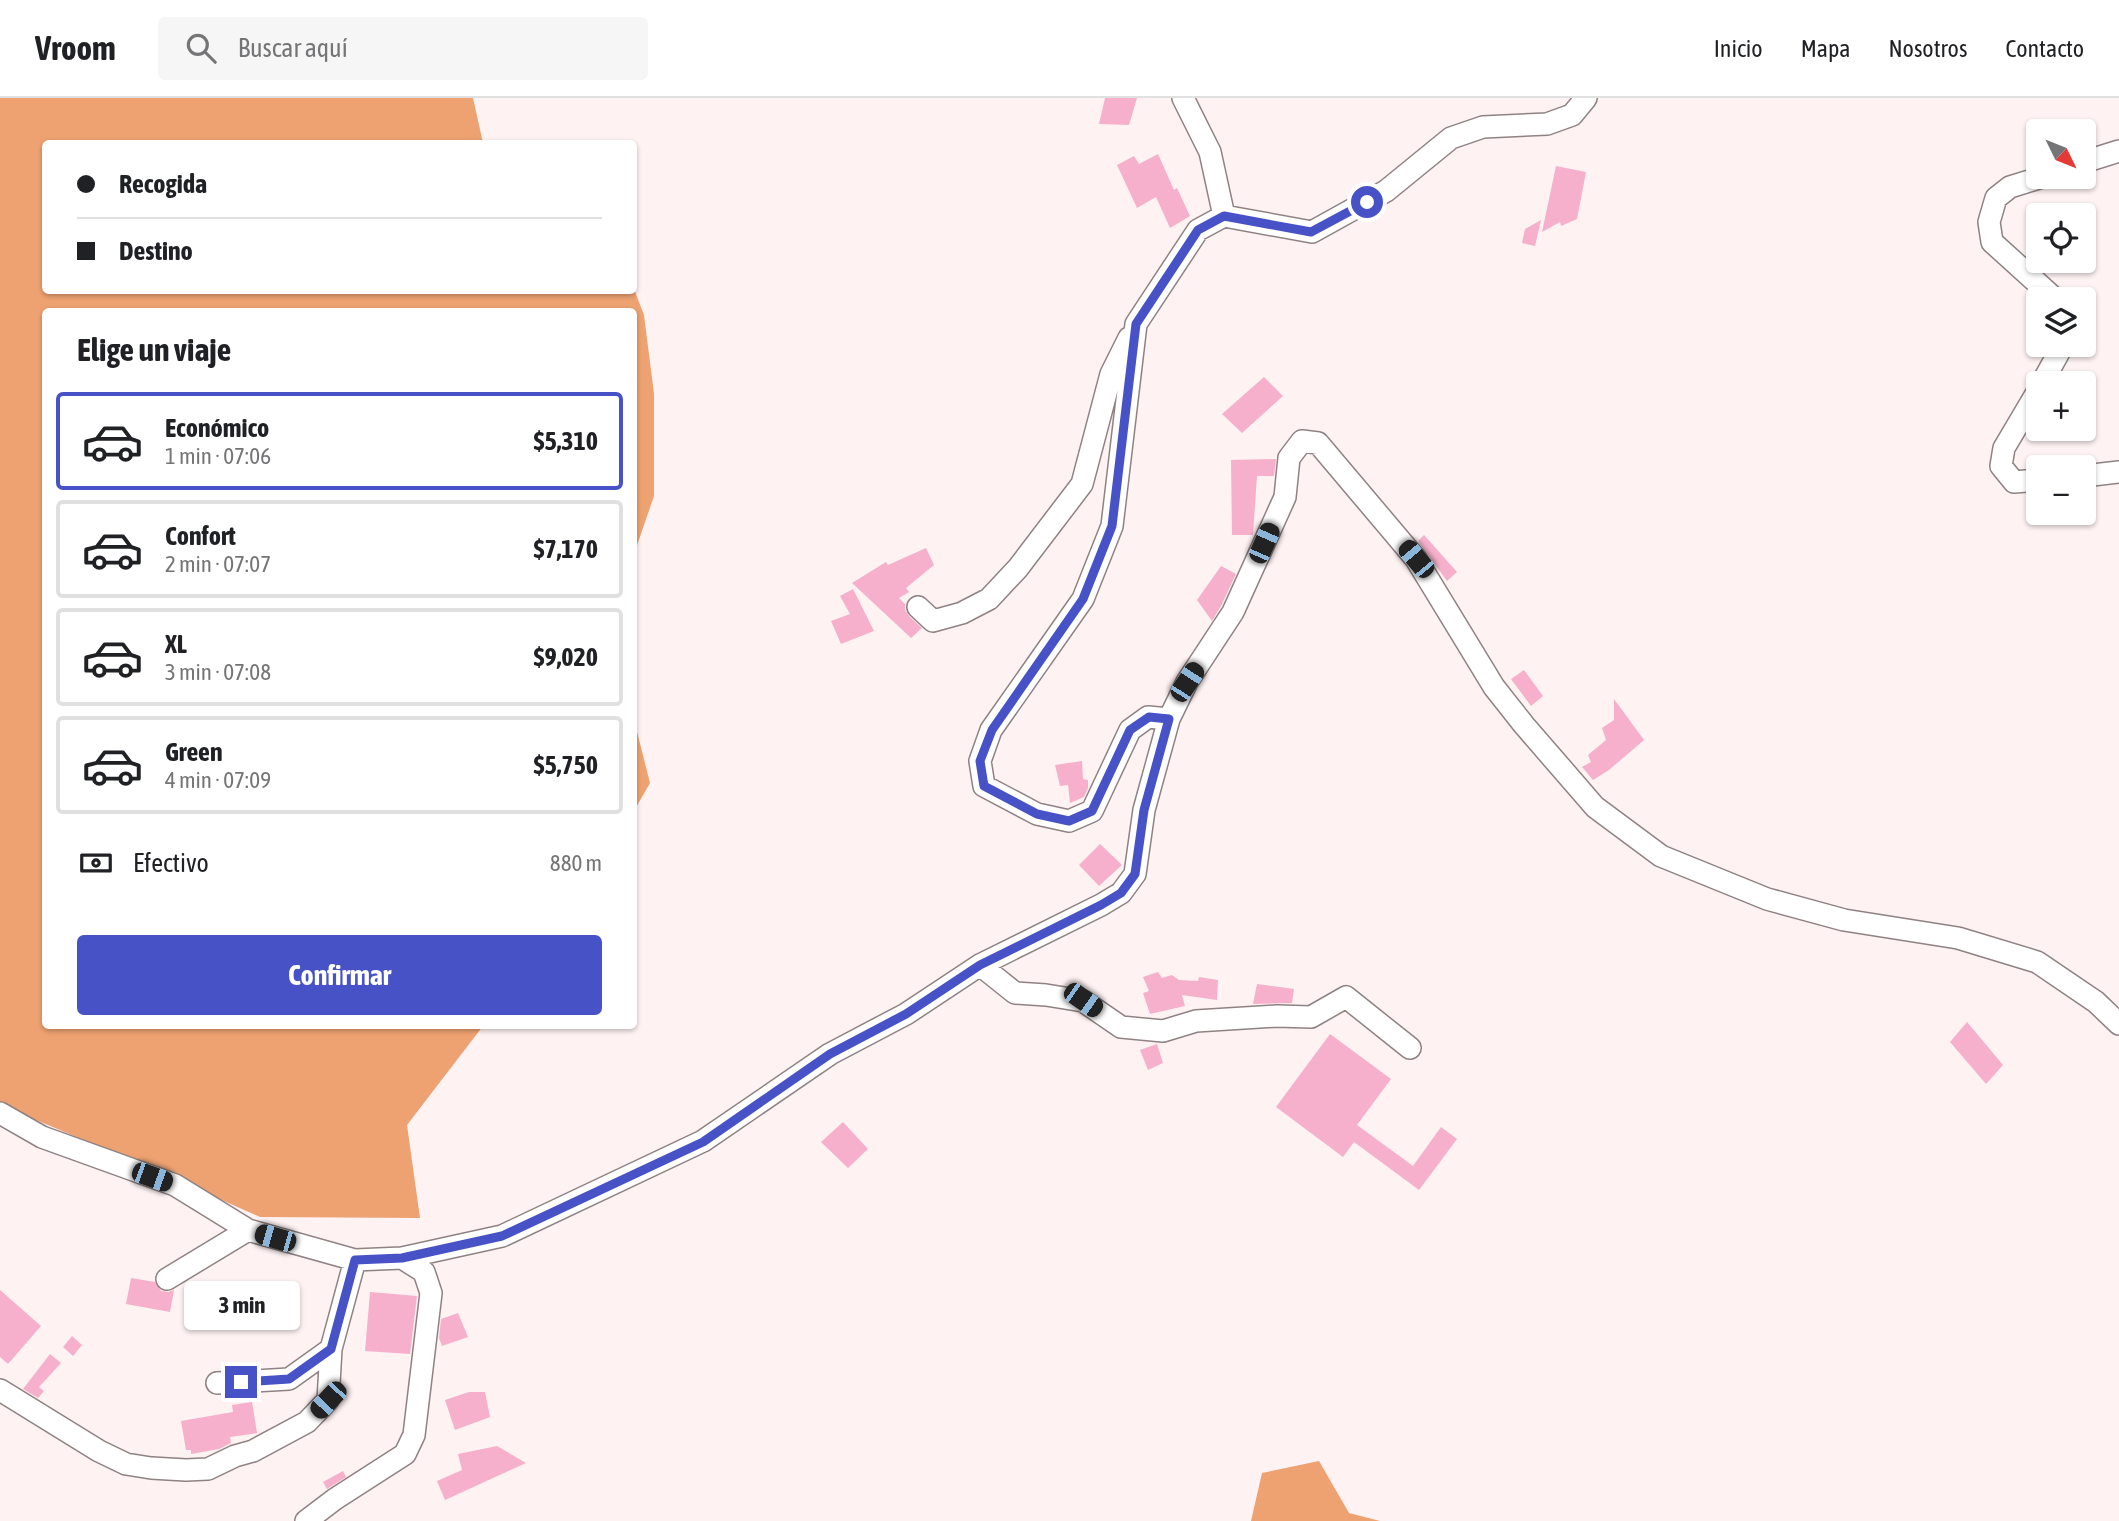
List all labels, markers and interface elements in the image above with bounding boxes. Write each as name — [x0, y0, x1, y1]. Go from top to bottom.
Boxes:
search box — [158, 17, 648, 80]
text: Vroom — [35, 29, 116, 67]
icon: search — [182, 29, 220, 67]
text: Buscar aquí — [238, 33, 348, 63]
text: Inicio — [1714, 35, 1763, 62]
text: Mapa — [1801, 35, 1850, 62]
text: Nosotros — [1888, 35, 1967, 62]
text: Contacto — [2005, 35, 2084, 62]
north arrow — [2026, 119, 2096, 189]
map controls — [2026, 119, 2096, 525]
text: Recogida — [119, 169, 207, 199]
route start — [1351, 186, 1383, 218]
button: locate — [2026, 203, 2096, 273]
text: Destino — [119, 236, 193, 266]
button: layers — [2026, 287, 2096, 357]
text: Elige un viaje — [77, 331, 231, 368]
button: + — [2026, 371, 2096, 441]
icon: car — [81, 410, 144, 473]
text: Económico — [165, 413, 269, 443]
text: $5,310 — [534, 426, 598, 456]
text: 1 min · 07:06 — [165, 443, 271, 469]
button: − — [2026, 455, 2096, 525]
icon: car — [81, 518, 144, 581]
car — [1246, 520, 1283, 566]
text: Confort — [165, 521, 236, 551]
text: $7,170 — [534, 534, 598, 564]
car — [1395, 536, 1438, 582]
text: 2 min · 07:07 — [165, 551, 271, 577]
icon: car — [81, 626, 144, 689]
text: XL — [165, 629, 187, 659]
text: $9,020 — [534, 642, 598, 672]
text: 3 min · 07:08 — [165, 659, 271, 685]
car — [1167, 659, 1208, 705]
icon: car — [81, 734, 144, 797]
text: Green — [165, 737, 223, 767]
text: $5,750 — [534, 750, 598, 780]
text: 4 min · 07:09 — [165, 767, 271, 793]
icon: cash — [77, 844, 115, 882]
text: Efectivo — [133, 848, 209, 878]
text: 880 m — [550, 850, 602, 876]
button: Confirmar — [77, 935, 602, 1015]
car — [1060, 979, 1107, 1021]
car — [129, 1160, 176, 1194]
car — [252, 1222, 299, 1254]
callout: 3 min — [183, 1280, 299, 1330]
text: 3 min — [219, 1292, 265, 1318]
route end — [225, 1366, 257, 1398]
car — [306, 1377, 351, 1423]

